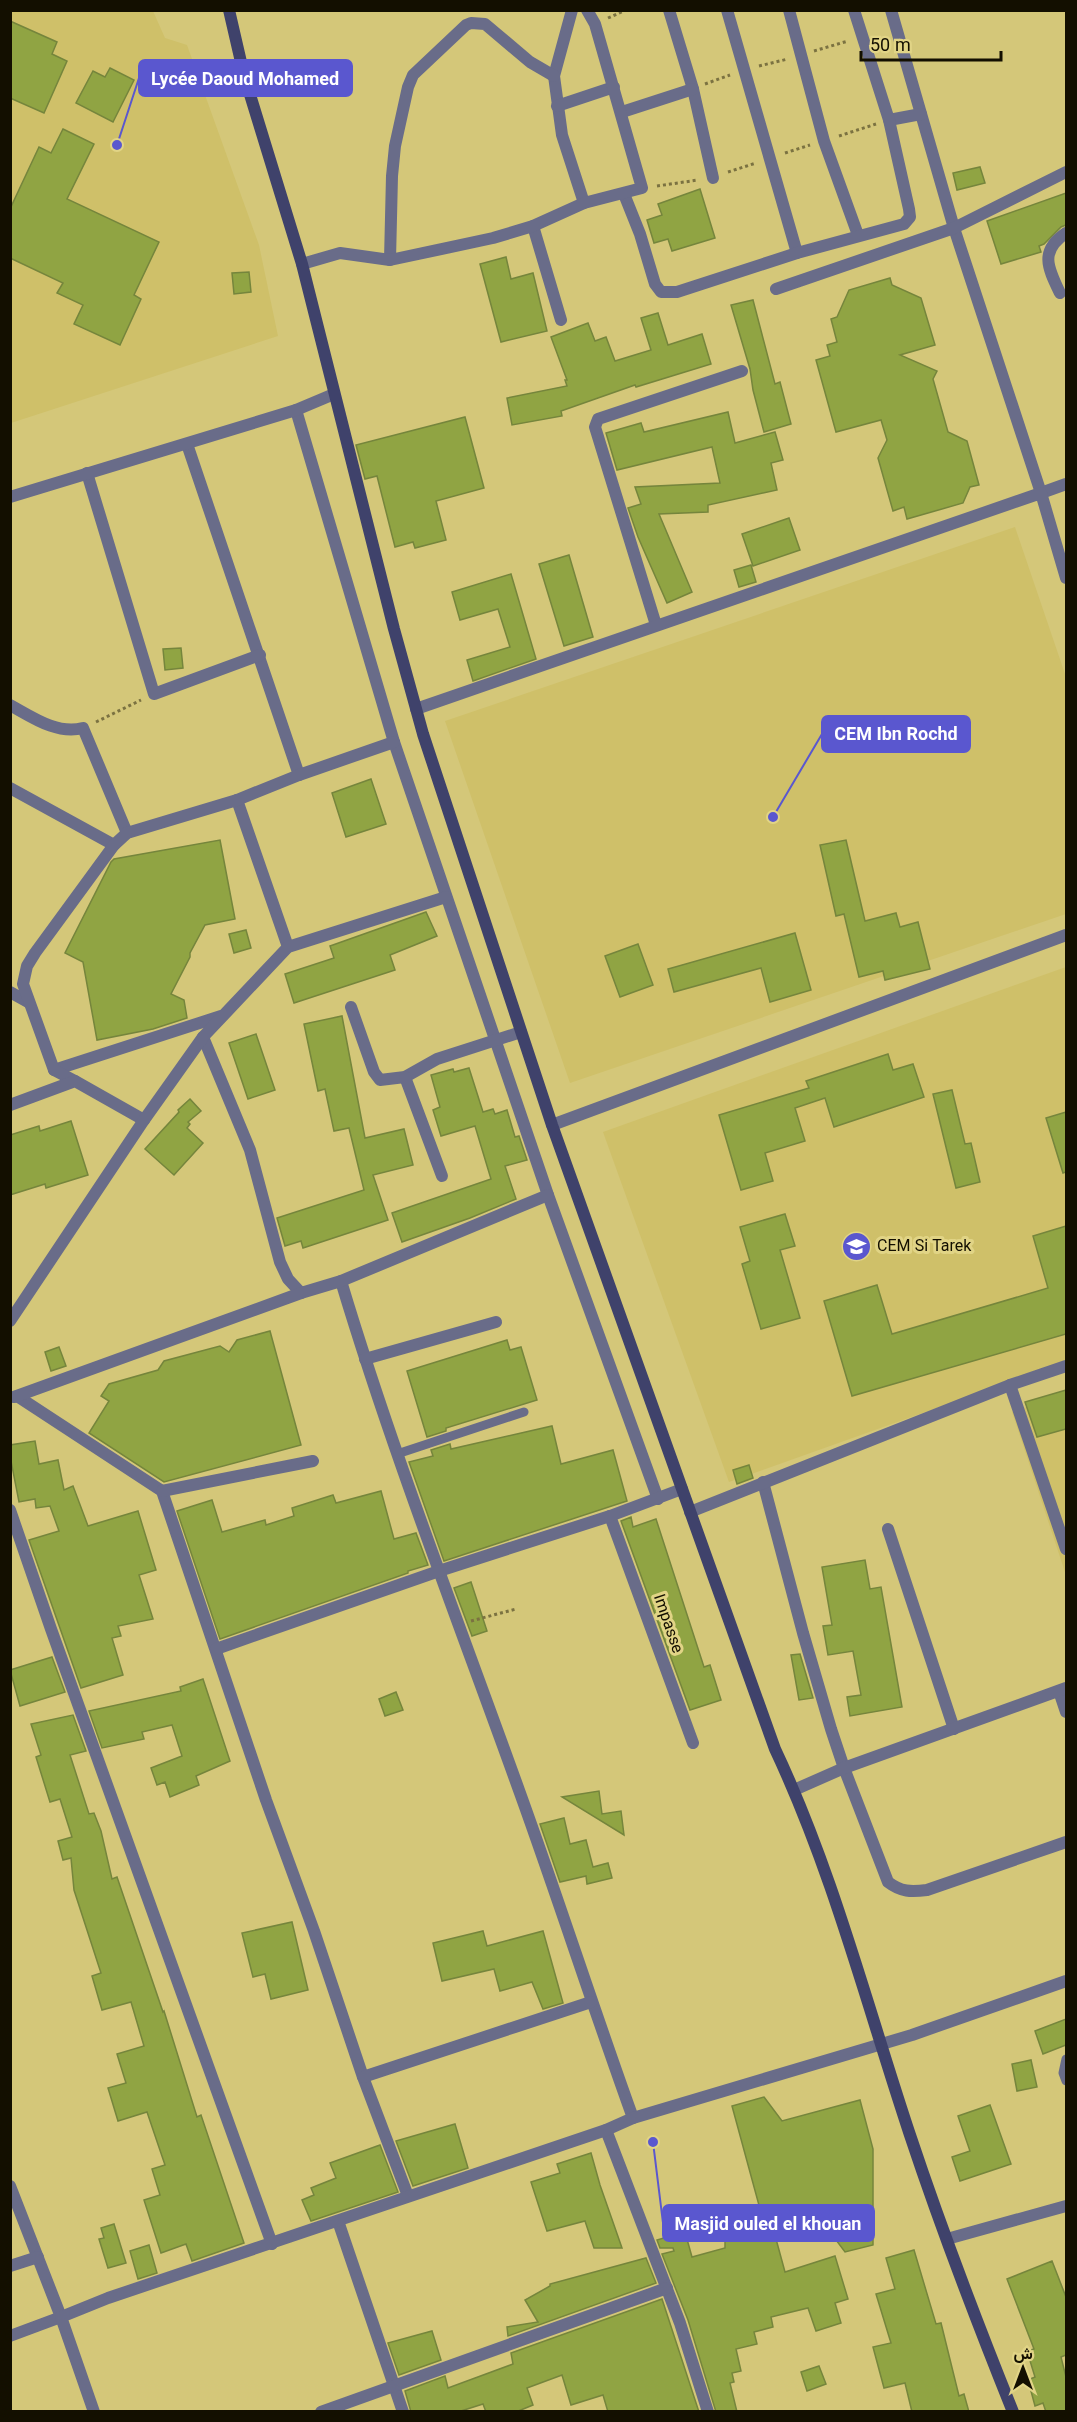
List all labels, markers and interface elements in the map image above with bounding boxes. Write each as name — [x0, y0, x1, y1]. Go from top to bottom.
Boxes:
scale bar — [861, 24, 1000, 62]
text: 50 m — [870, 33, 911, 61]
callout: Lycée Daoud Mohamed — [139, 60, 352, 96]
text: Lycée Daoud Mohamed — [151, 67, 339, 95]
callout: CEM Ibn Rochd — [822, 716, 970, 752]
text: CEM Ibn Rochd — [834, 722, 958, 750]
school or university icon: CEM Si Tarek — [840, 1231, 872, 1263]
place label: CEM Si Tarek — [877, 1235, 972, 1260]
street label: Impasse — [645, 1591, 689, 1657]
callout: Masjid ouled el khouan — [663, 2205, 874, 2241]
text: Masjid ouled el khouan — [675, 2212, 861, 2240]
north arrow — [993, 2338, 1053, 2398]
text: ش — [1013, 2343, 1033, 2368]

